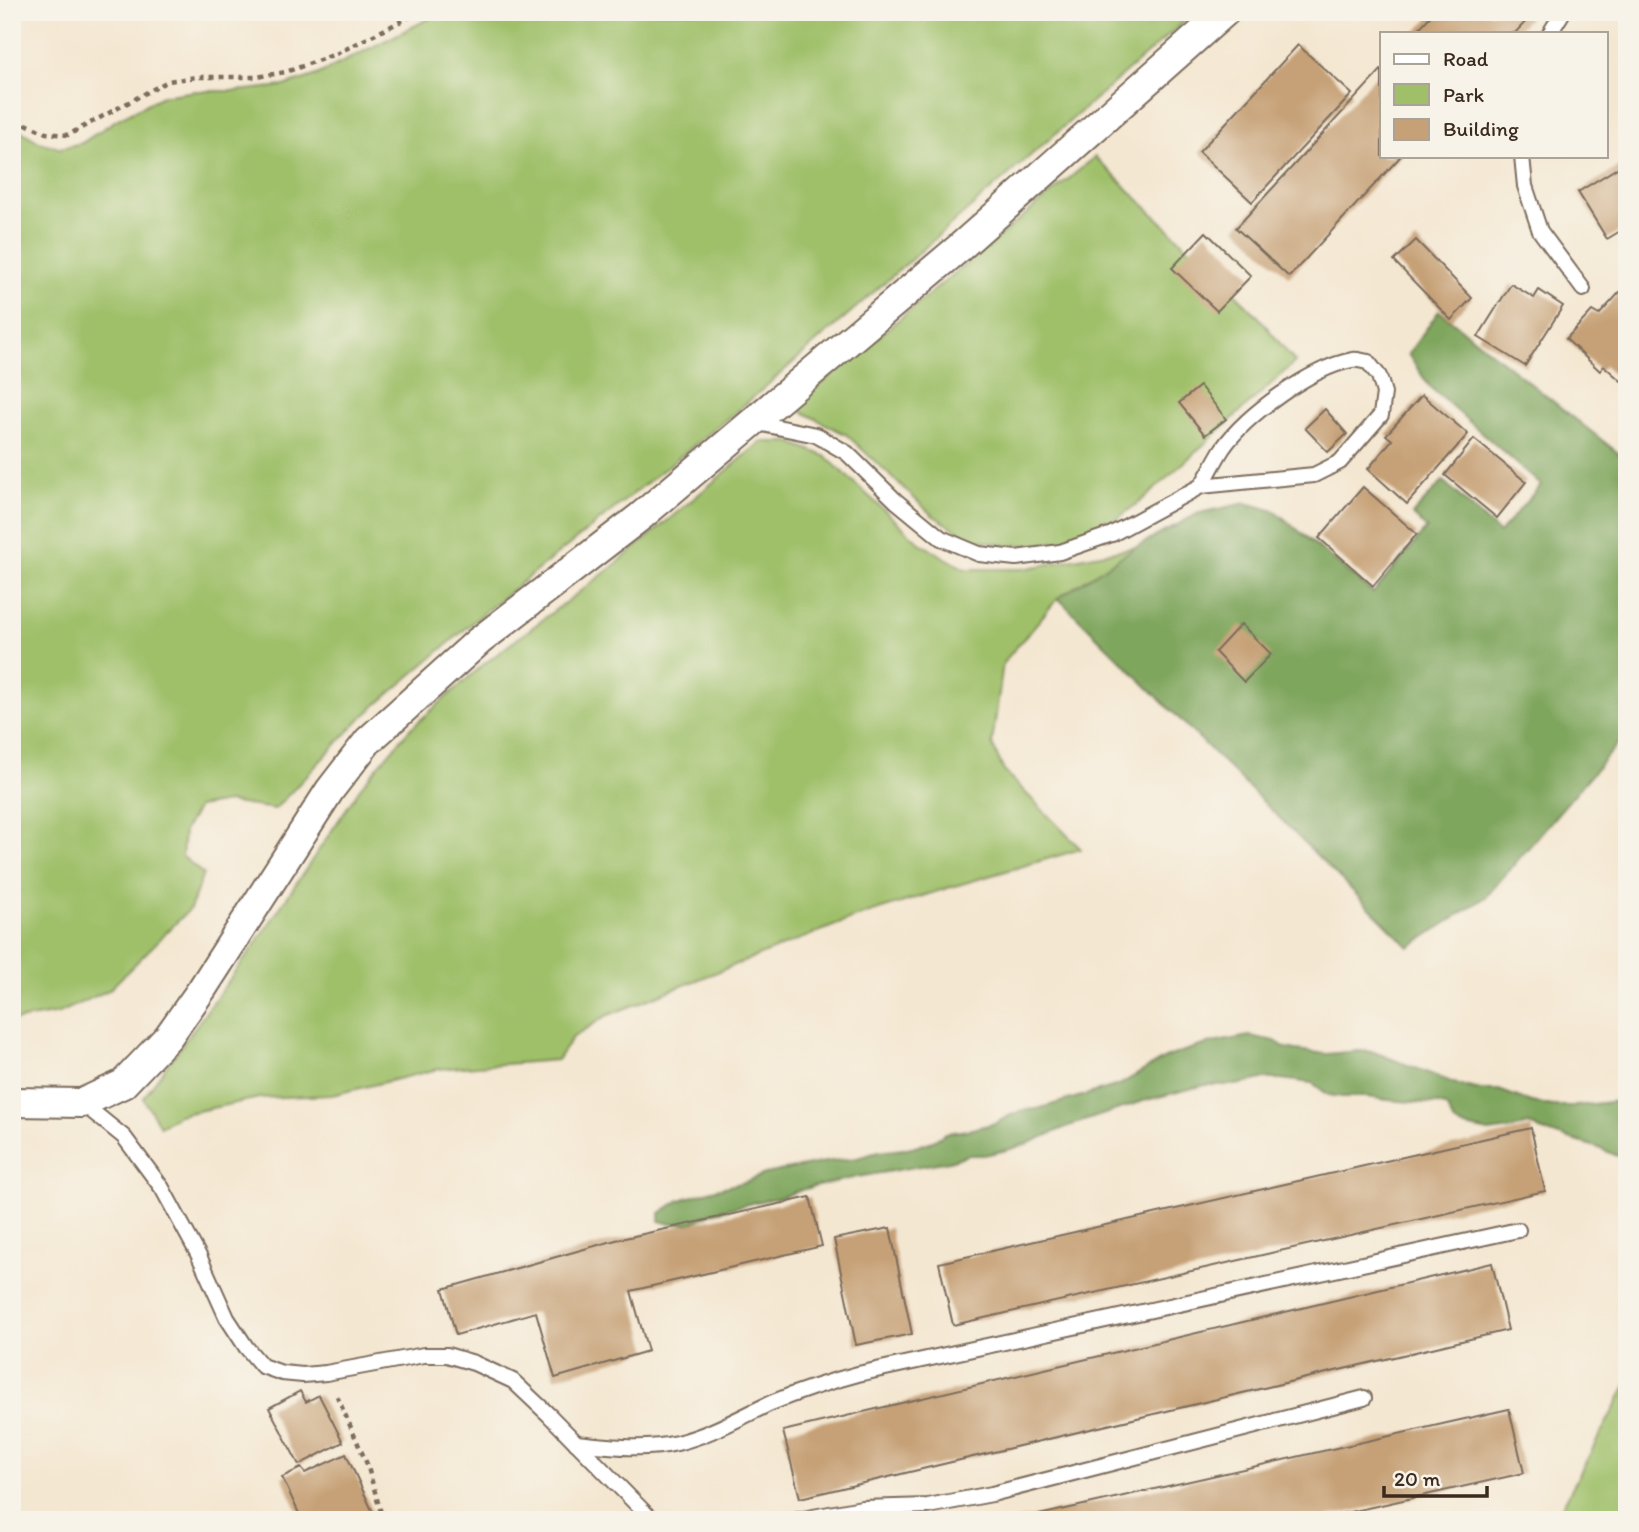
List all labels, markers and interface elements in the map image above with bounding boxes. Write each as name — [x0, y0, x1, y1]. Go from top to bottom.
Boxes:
legend — [1380, 32, 1608, 158]
text: Road — [1443, 46, 1489, 71]
text: Park — [1443, 82, 1485, 107]
text: Building — [1443, 116, 1519, 141]
scale bar — [1384, 1455, 1487, 1499]
text: 20 m — [1394, 1466, 1441, 1491]

